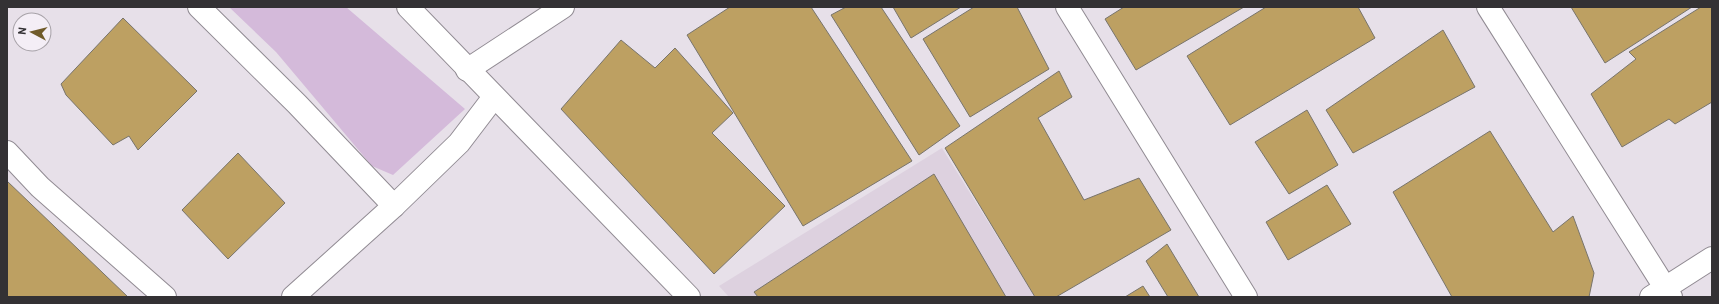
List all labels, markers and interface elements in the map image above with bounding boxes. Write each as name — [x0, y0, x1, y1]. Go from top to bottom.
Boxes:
north arrow — [12, 12, 52, 52]
text: N — [15, 26, 28, 35]

